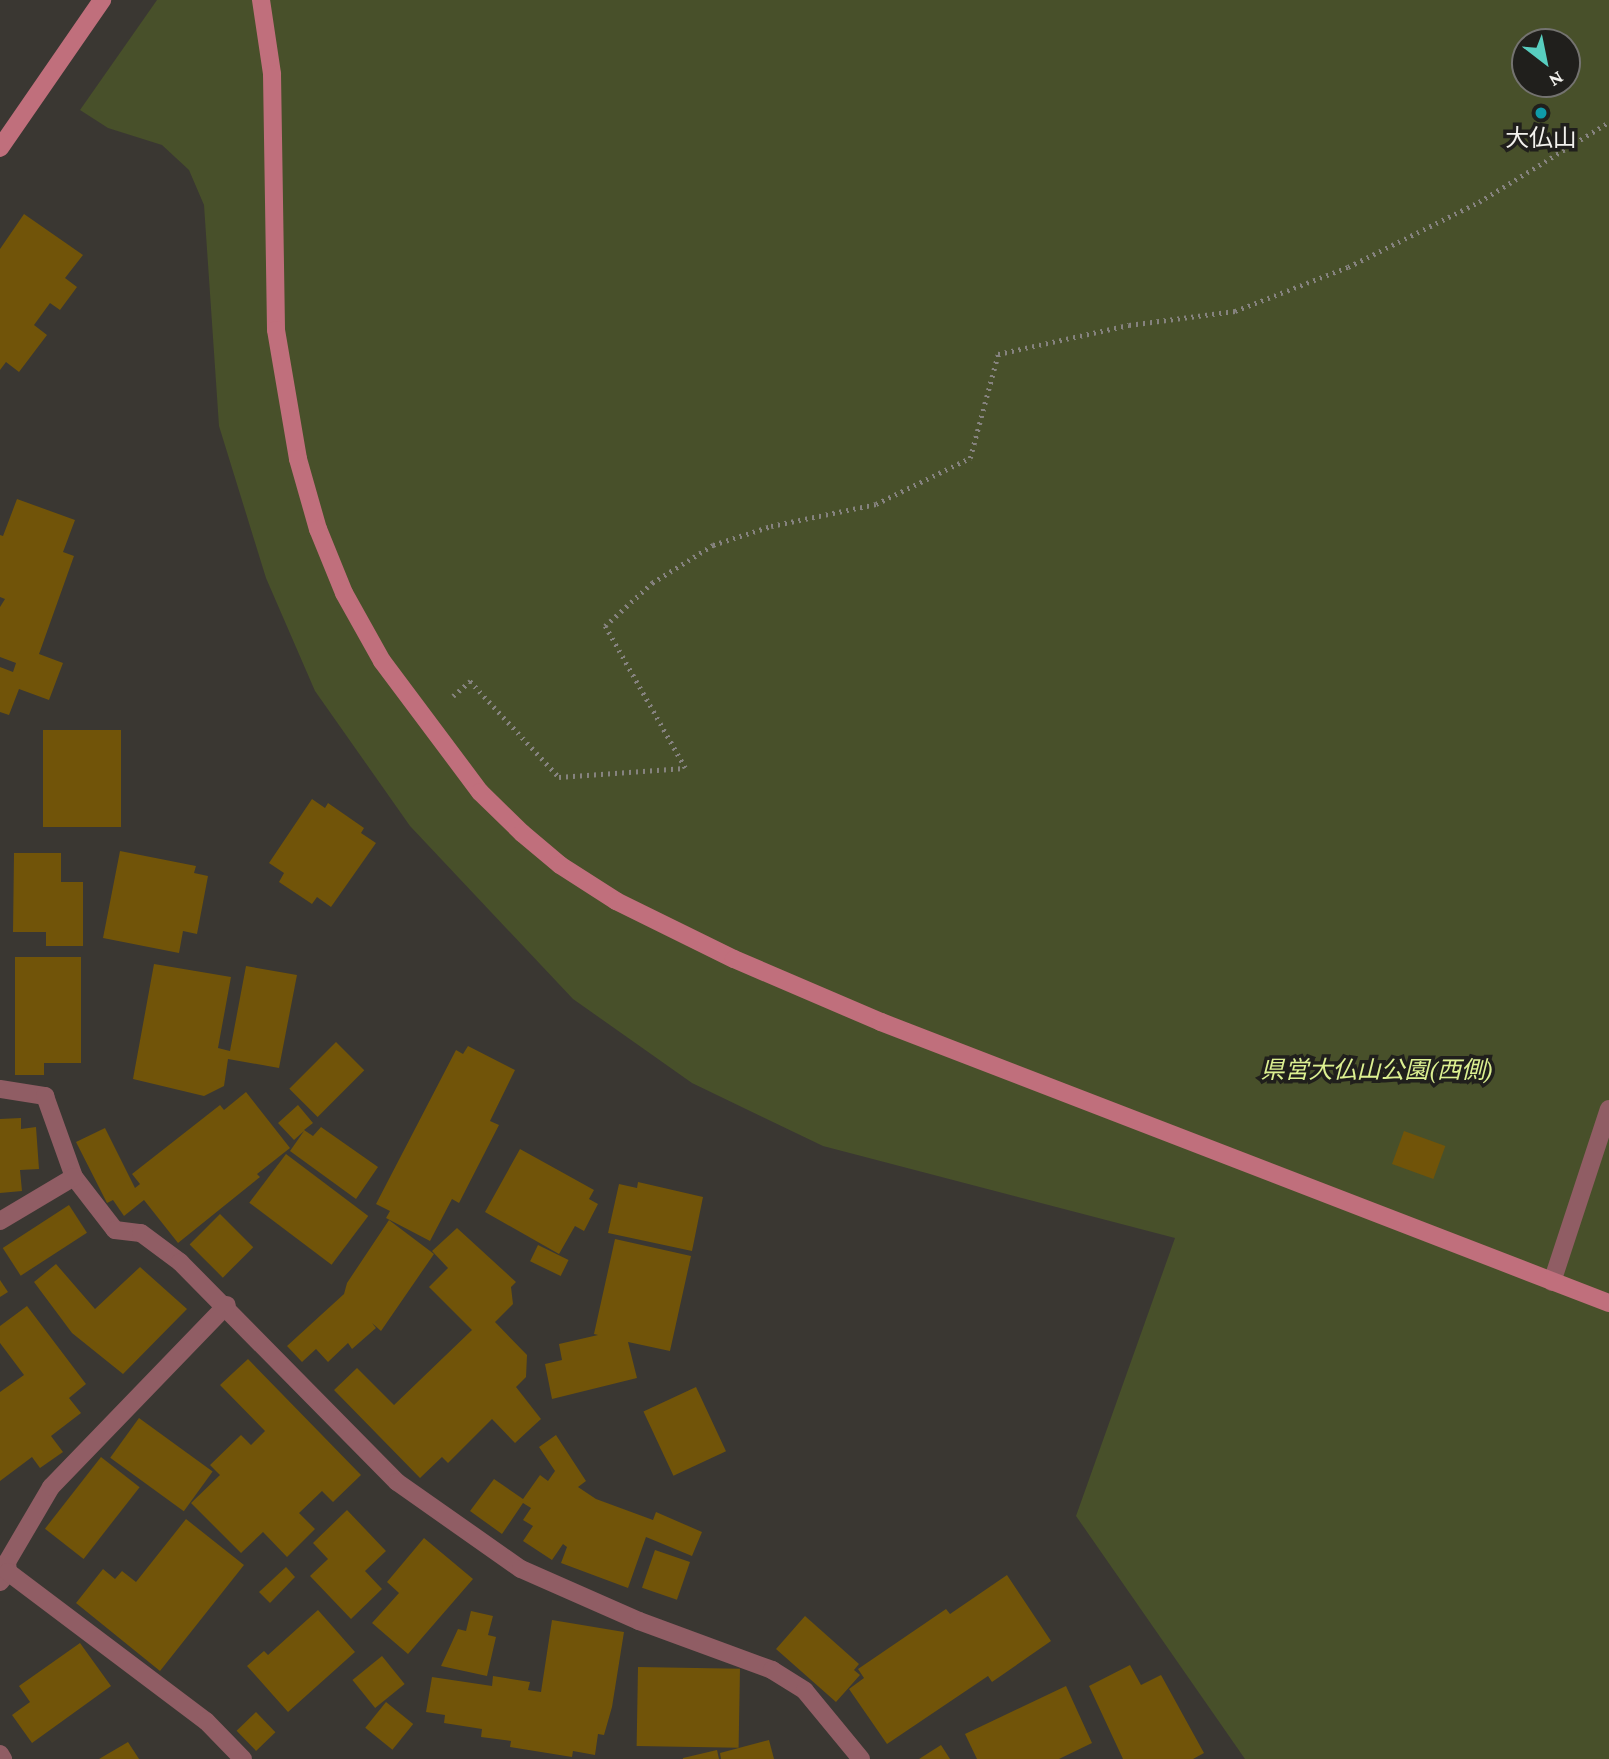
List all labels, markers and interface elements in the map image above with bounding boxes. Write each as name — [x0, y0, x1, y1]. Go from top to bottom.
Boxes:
north arrow — [1511, 28, 1581, 98]
text: N — [1545, 67, 1567, 92]
marker: 大仏山 — [1533, 105, 1549, 121]
place label: 大仏山 — [1505, 124, 1577, 152]
park label: 県営大仏山公園(西側) — [1261, 1056, 1493, 1084]

